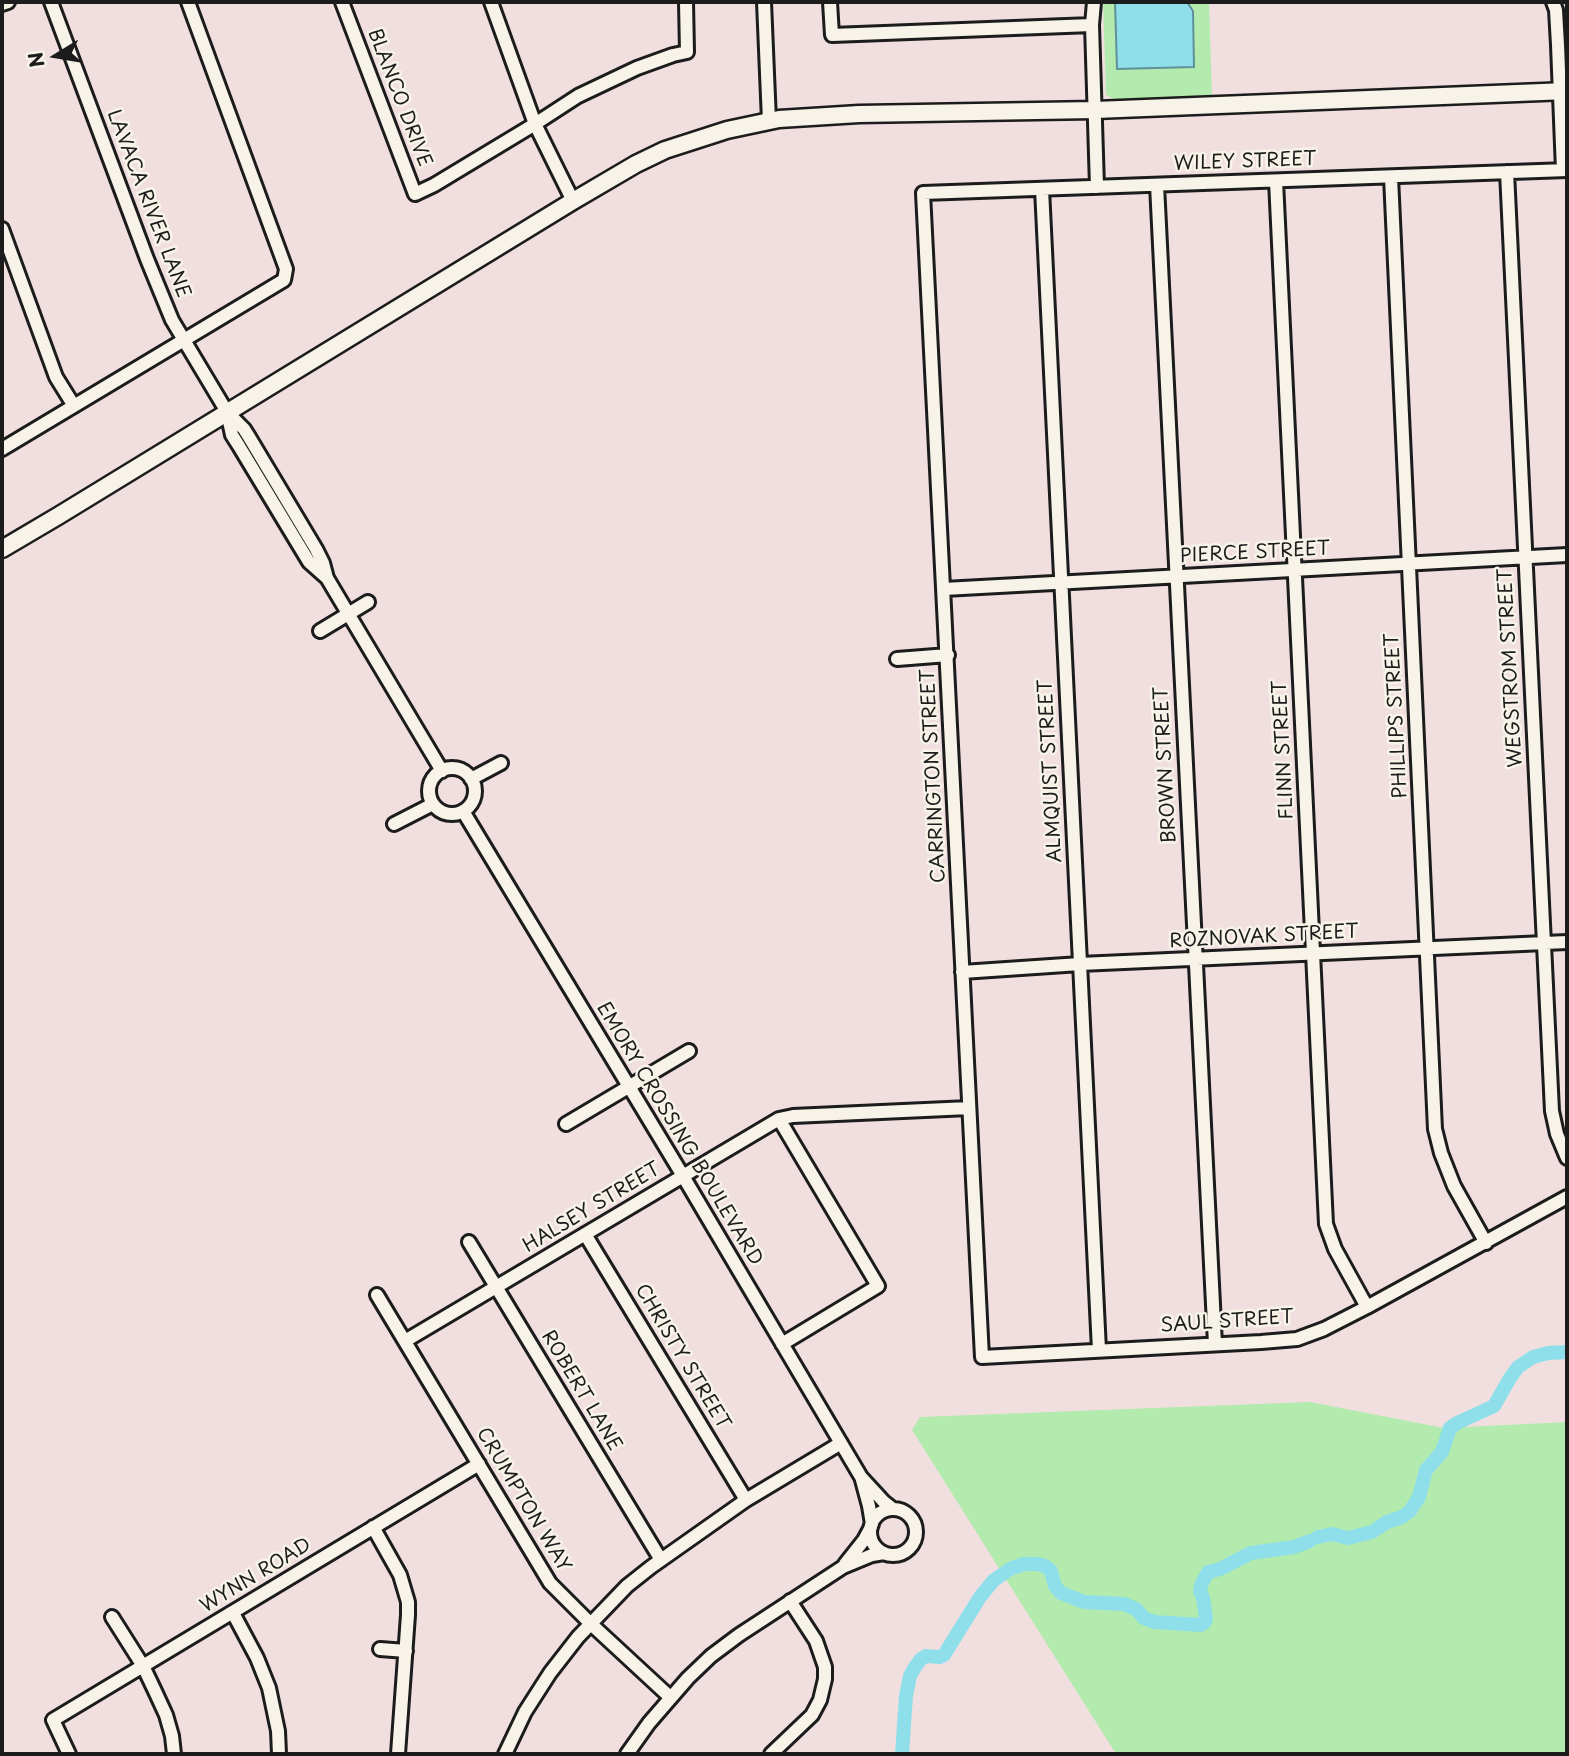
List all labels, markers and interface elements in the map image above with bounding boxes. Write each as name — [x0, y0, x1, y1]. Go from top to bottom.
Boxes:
north arrow — [21, 21, 91, 91]
street label: BLANCO DRIVE — [362, 26, 436, 170]
text: N — [20, 50, 51, 70]
street label: LAVACA RIVER LANE — [102, 107, 194, 301]
street label: WILEY STREET — [1173, 148, 1317, 176]
street label: PIERCE STREET — [1179, 538, 1331, 568]
street label: WEGSTROM STREET — [1494, 568, 1528, 768]
street label: PHILLIPS STREET — [1381, 633, 1413, 799]
street label: CARRINGTON STREET — [917, 668, 951, 884]
street label: ALMQUIST STREET — [1035, 679, 1067, 863]
street label: FLINN STREET — [1269, 680, 1299, 820]
street label: BROWN STREET — [1151, 686, 1181, 844]
street label: ROZNOVAK STREET — [1169, 921, 1359, 953]
street label: EMORY CROSSING BOULEVARD — [591, 998, 767, 1270]
street label: HALSEY STREET — [519, 1158, 665, 1258]
street label: CHRISTY STREET — [630, 1280, 734, 1434]
street label: SAUL STREET — [1160, 1306, 1294, 1338]
street label: ROBERT LANE — [536, 1327, 626, 1455]
street label: CRUMPTON WAY — [471, 1424, 575, 1576]
street label: WYNN ROAD — [196, 1534, 316, 1618]

